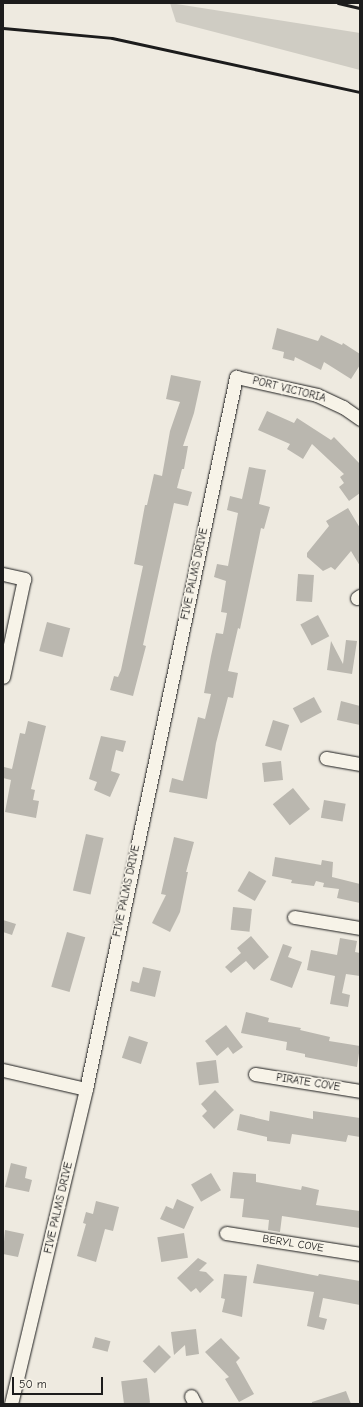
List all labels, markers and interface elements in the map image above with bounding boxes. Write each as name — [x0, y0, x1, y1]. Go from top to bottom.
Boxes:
street label: PORT VICTORIA — [251, 374, 327, 406]
street label: FIVE PALMS DRIVE — [179, 527, 211, 621]
street label: FIVE PALMS DRIVE — [111, 844, 143, 938]
street label: PIRATE COVE — [275, 1071, 341, 1095]
street label: FIVE PALMS DRIVE — [42, 1161, 76, 1255]
street label: BERYL COVE — [261, 1233, 325, 1255]
scale bar — [14, 1369, 105, 1395]
text: 50 m — [19, 1377, 47, 1391]

